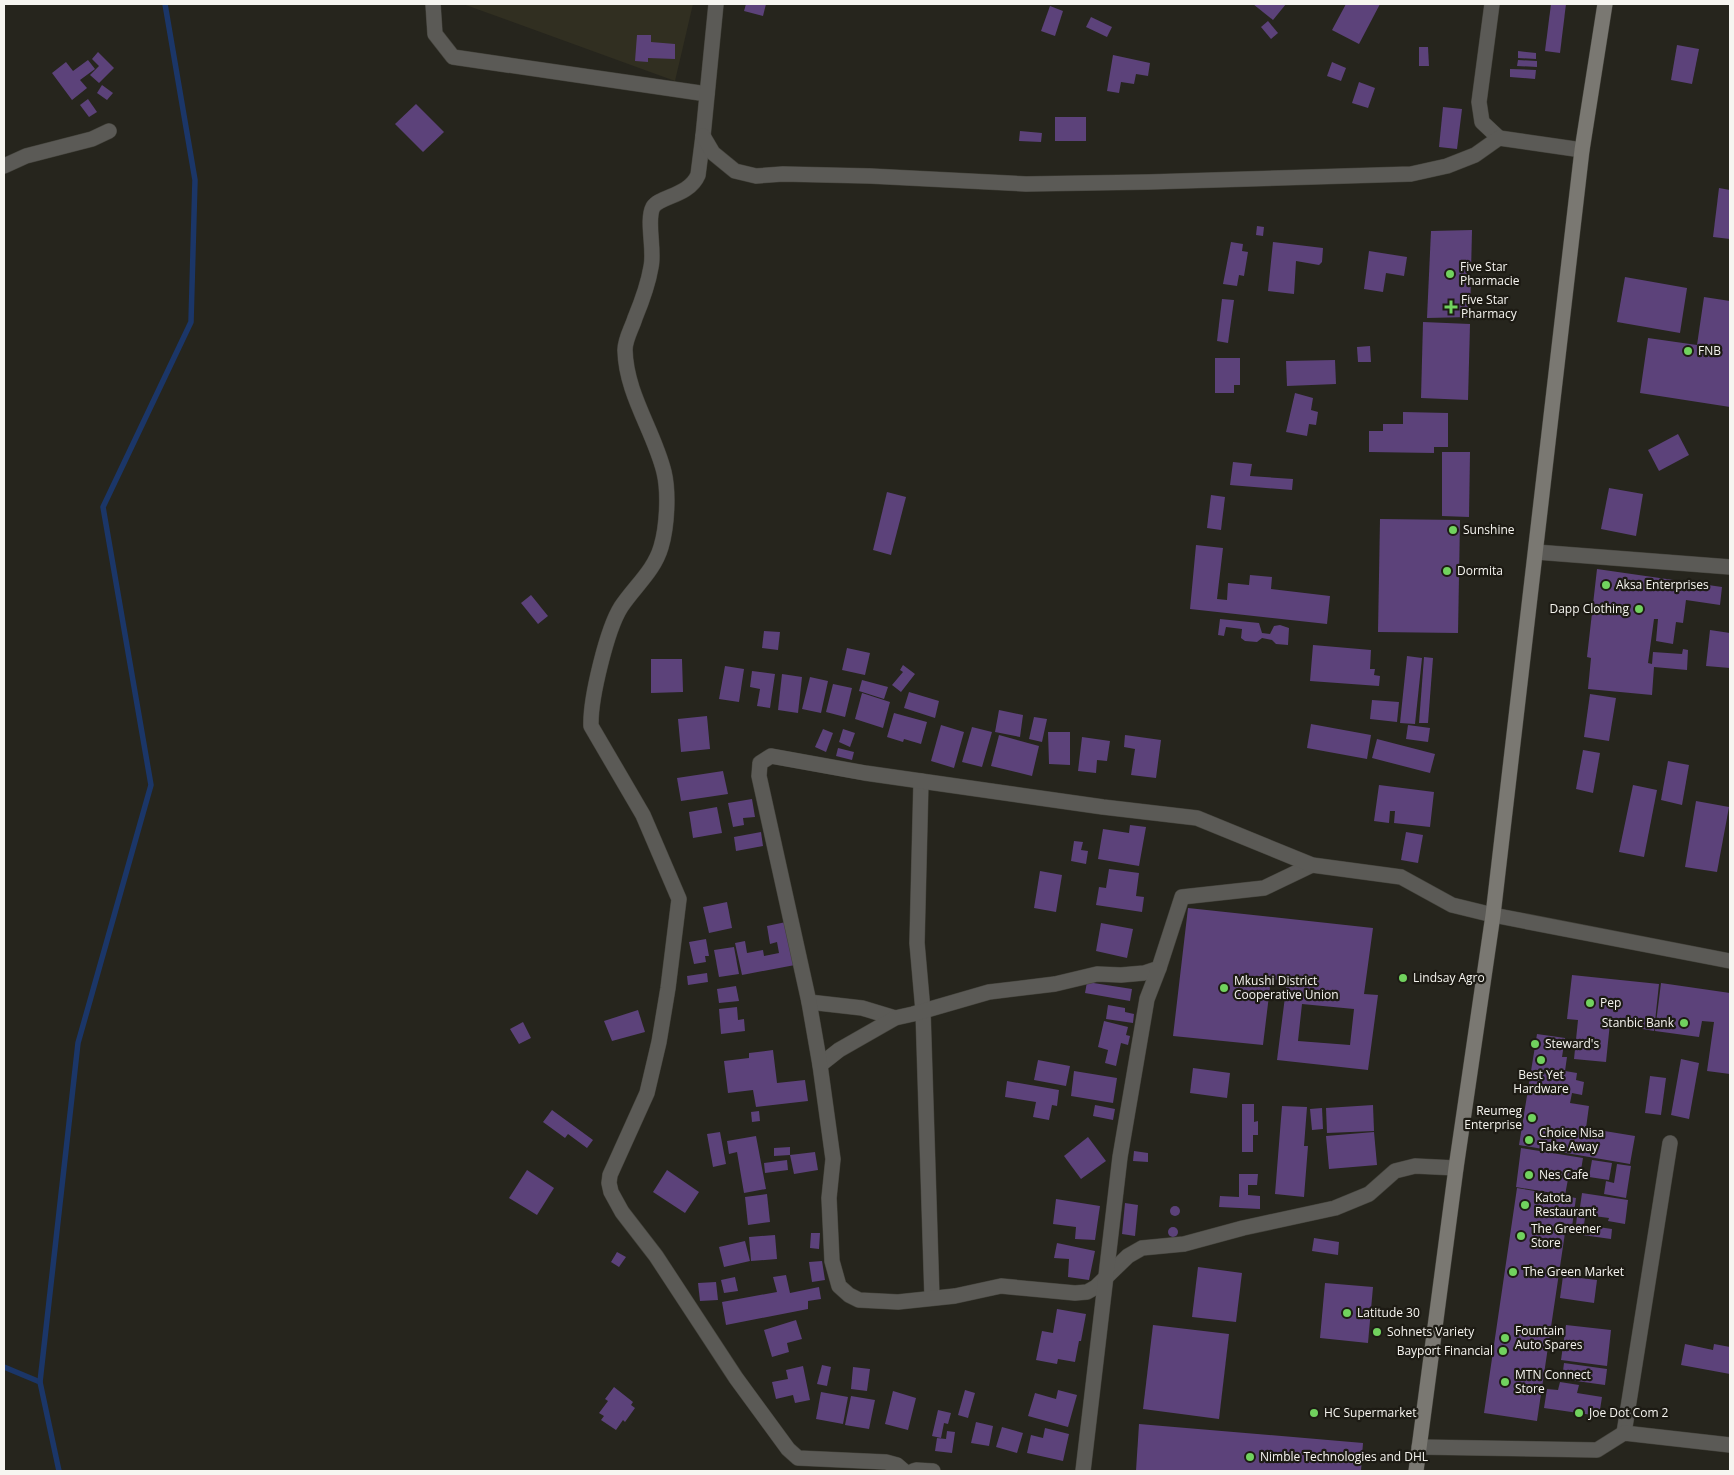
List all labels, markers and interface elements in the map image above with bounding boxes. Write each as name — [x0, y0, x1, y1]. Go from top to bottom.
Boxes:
place label: Five Star Pharmacie — [1460, 258, 1520, 289]
marker: Five Star Pharmacie — [1444, 268, 1456, 280]
place label: Five Star Pharmacy — [1461, 291, 1518, 322]
marker: Five Star Pharmacy — [1445, 301, 1457, 313]
place label: FNB — [1698, 342, 1721, 359]
marker: FNB — [1682, 345, 1694, 357]
place label: Sunshine — [1463, 521, 1515, 538]
marker: Sunshine — [1447, 524, 1459, 536]
place label: Dormita — [1457, 562, 1503, 579]
marker: Dormita — [1441, 565, 1453, 577]
place label: Aksa Enterprises — [1616, 576, 1709, 593]
marker: Aksa Enterprises — [1600, 579, 1612, 591]
place label: Dapp Clothing — [1549, 600, 1629, 617]
marker: Dapp Clothing — [1633, 603, 1645, 615]
place label: Lindsay Agro — [1413, 969, 1485, 986]
place label: Mkushi District Cooperative Union — [1234, 972, 1339, 1003]
marker: Lindsay Agro — [1397, 972, 1409, 984]
marker: Mkushi District Cooperative Union — [1218, 982, 1230, 994]
place label: Pep — [1600, 994, 1621, 1011]
marker: Pep — [1584, 997, 1596, 1009]
place label: Stanbic Bank — [1602, 1014, 1675, 1031]
marker: Stanbic Bank — [1678, 1017, 1690, 1029]
place label: Steward's — [1545, 1035, 1599, 1052]
marker: Steward's — [1529, 1038, 1541, 1050]
marker: Best Yet Hardware — [1535, 1054, 1547, 1066]
place label: Best Yet Hardware — [1513, 1066, 1569, 1097]
place label: Reumeg Enterprise — [1464, 1102, 1522, 1133]
marker: Reumeg Enterprise — [1526, 1112, 1538, 1124]
place label: Choice Nisa Take Away — [1539, 1124, 1604, 1155]
marker: Choice Nisa Take Away — [1523, 1134, 1535, 1146]
place label: Nes Cafe — [1539, 1166, 1589, 1183]
marker: Nes Cafe — [1523, 1169, 1535, 1181]
place label: Katota Restaurant — [1535, 1189, 1596, 1220]
marker: Katota Restaurant — [1519, 1199, 1531, 1211]
place label: The Greener Store — [1531, 1220, 1601, 1251]
marker: The Greener Store — [1515, 1230, 1527, 1242]
place label: The Green Market — [1523, 1263, 1624, 1280]
marker: The Green Market — [1507, 1266, 1519, 1278]
place label: Latitude 30 — [1357, 1304, 1420, 1321]
marker: Latitude 30 — [1341, 1307, 1353, 1319]
place label: Fountain Auto Spares — [1515, 1322, 1583, 1353]
place label: Sohnets Variety — [1387, 1323, 1475, 1340]
marker: Sohnets Variety — [1371, 1326, 1383, 1338]
marker: Fountain Auto Spares — [1499, 1332, 1511, 1344]
place label: Bayport Financial — [1397, 1342, 1493, 1359]
marker: Bayport Financial — [1497, 1345, 1509, 1357]
place label: MTN Connect Store — [1515, 1366, 1591, 1397]
marker: MTN Connect Store — [1499, 1376, 1511, 1388]
place label: HC Supermarket — [1324, 1404, 1416, 1421]
place label: Joe Dot Com 2 — [1588, 1404, 1669, 1421]
marker: HC Supermarket — [1308, 1407, 1320, 1419]
marker: Joe Dot Com 2 — [1573, 1407, 1585, 1419]
place label: Nimble Technologies and DHL — [1260, 1448, 1428, 1465]
marker: Nimble Technologies and DHL — [1244, 1451, 1256, 1463]

